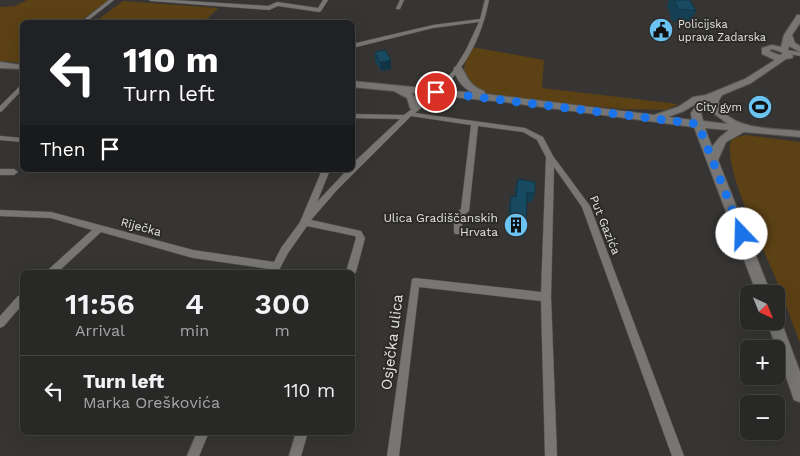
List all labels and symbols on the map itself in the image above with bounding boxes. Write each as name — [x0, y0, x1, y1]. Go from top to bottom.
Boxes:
public building icon: Policijska uprava Zadarska — [648, 17, 674, 43]
place label: Policijska uprava Zadarska — [678, 18, 766, 44]
pin — [415, 71, 457, 113]
sports icon: City gym — [747, 94, 773, 120]
place label: City gym — [696, 101, 742, 114]
street label: Put Gazića — [587, 193, 623, 257]
position arrow — [715, 207, 767, 259]
place label: Ulica Gradiščanskih Hrvata — [383, 211, 498, 239]
building icon: Ulica Gradiščanskih Hrvata — [503, 212, 529, 238]
street label: Riječka — [119, 215, 163, 239]
north arrow — [740, 285, 785, 330]
street label: Osječka ulica — [377, 293, 407, 391]

